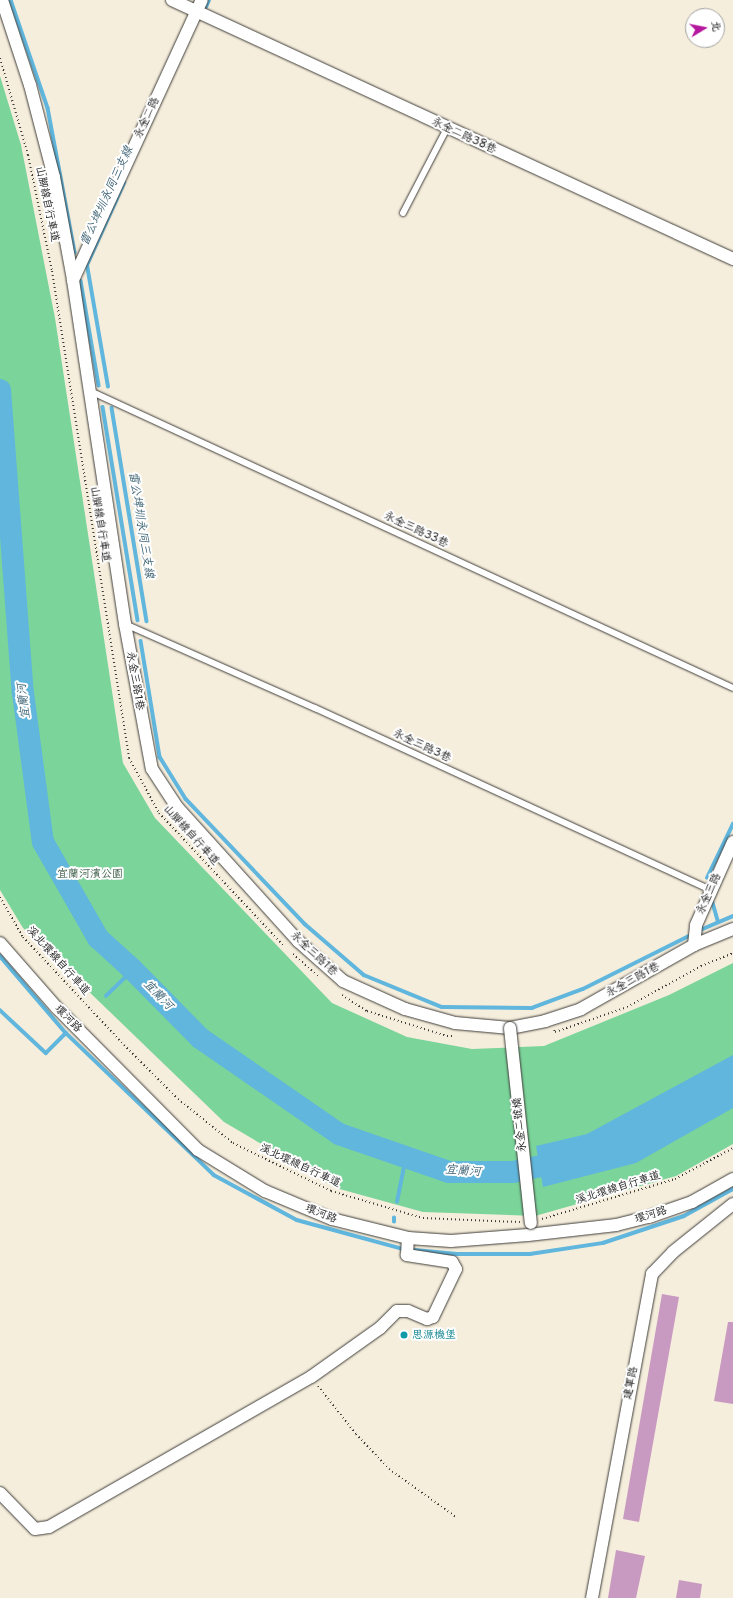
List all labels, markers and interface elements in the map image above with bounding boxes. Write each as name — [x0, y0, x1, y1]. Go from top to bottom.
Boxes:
north arrow — [685, 8, 725, 48]
text: 北 — [708, 19, 725, 33]
street label: 永金二路 — [132, 95, 162, 141]
street label: 永金二路38巷 — [429, 115, 499, 157]
water label: 雷公埤圳永同三支線 — [78, 144, 136, 248]
street label: 山腳線自行車道 — [33, 165, 61, 243]
water label: 雷公埤圳永同三支線 — [125, 471, 157, 579]
street label: 山腳線自行車道 — [87, 485, 113, 563]
street label: 永金三路33巷 — [382, 509, 450, 551]
street label: 永金三路1巷 — [123, 651, 147, 711]
water label: 宜蘭河 — [15, 682, 33, 720]
street label: 永金三路3巷 — [391, 727, 453, 765]
street label: 山腳線自行車道 — [160, 802, 222, 868]
park label: 宜蘭河濱公園 — [57, 867, 123, 881]
street label: 永金三路 — [694, 871, 724, 917]
street label: 溪北環線自行車道 — [24, 924, 92, 998]
street label: 永金三路1巷 — [288, 929, 340, 979]
street label: 永金三路1巷 — [604, 960, 662, 1000]
water label: 宜蘭河 — [140, 977, 176, 1013]
street label: 環河路 — [52, 1003, 84, 1035]
street label: 永金二號橋 — [511, 1097, 529, 1153]
street label: 溪北環線自行車道 — [257, 1141, 343, 1191]
water label: 宜蘭河 — [445, 1163, 481, 1179]
street label: 溪北環線自行車道 — [574, 1169, 662, 1207]
street label: 環河路 — [303, 1202, 339, 1226]
street label: 環河路 — [633, 1204, 669, 1226]
place label: 思源機堡 — [412, 1328, 456, 1342]
marker: 思源機堡 — [399, 1330, 409, 1340]
street label: 建軍路 — [621, 1366, 641, 1400]

